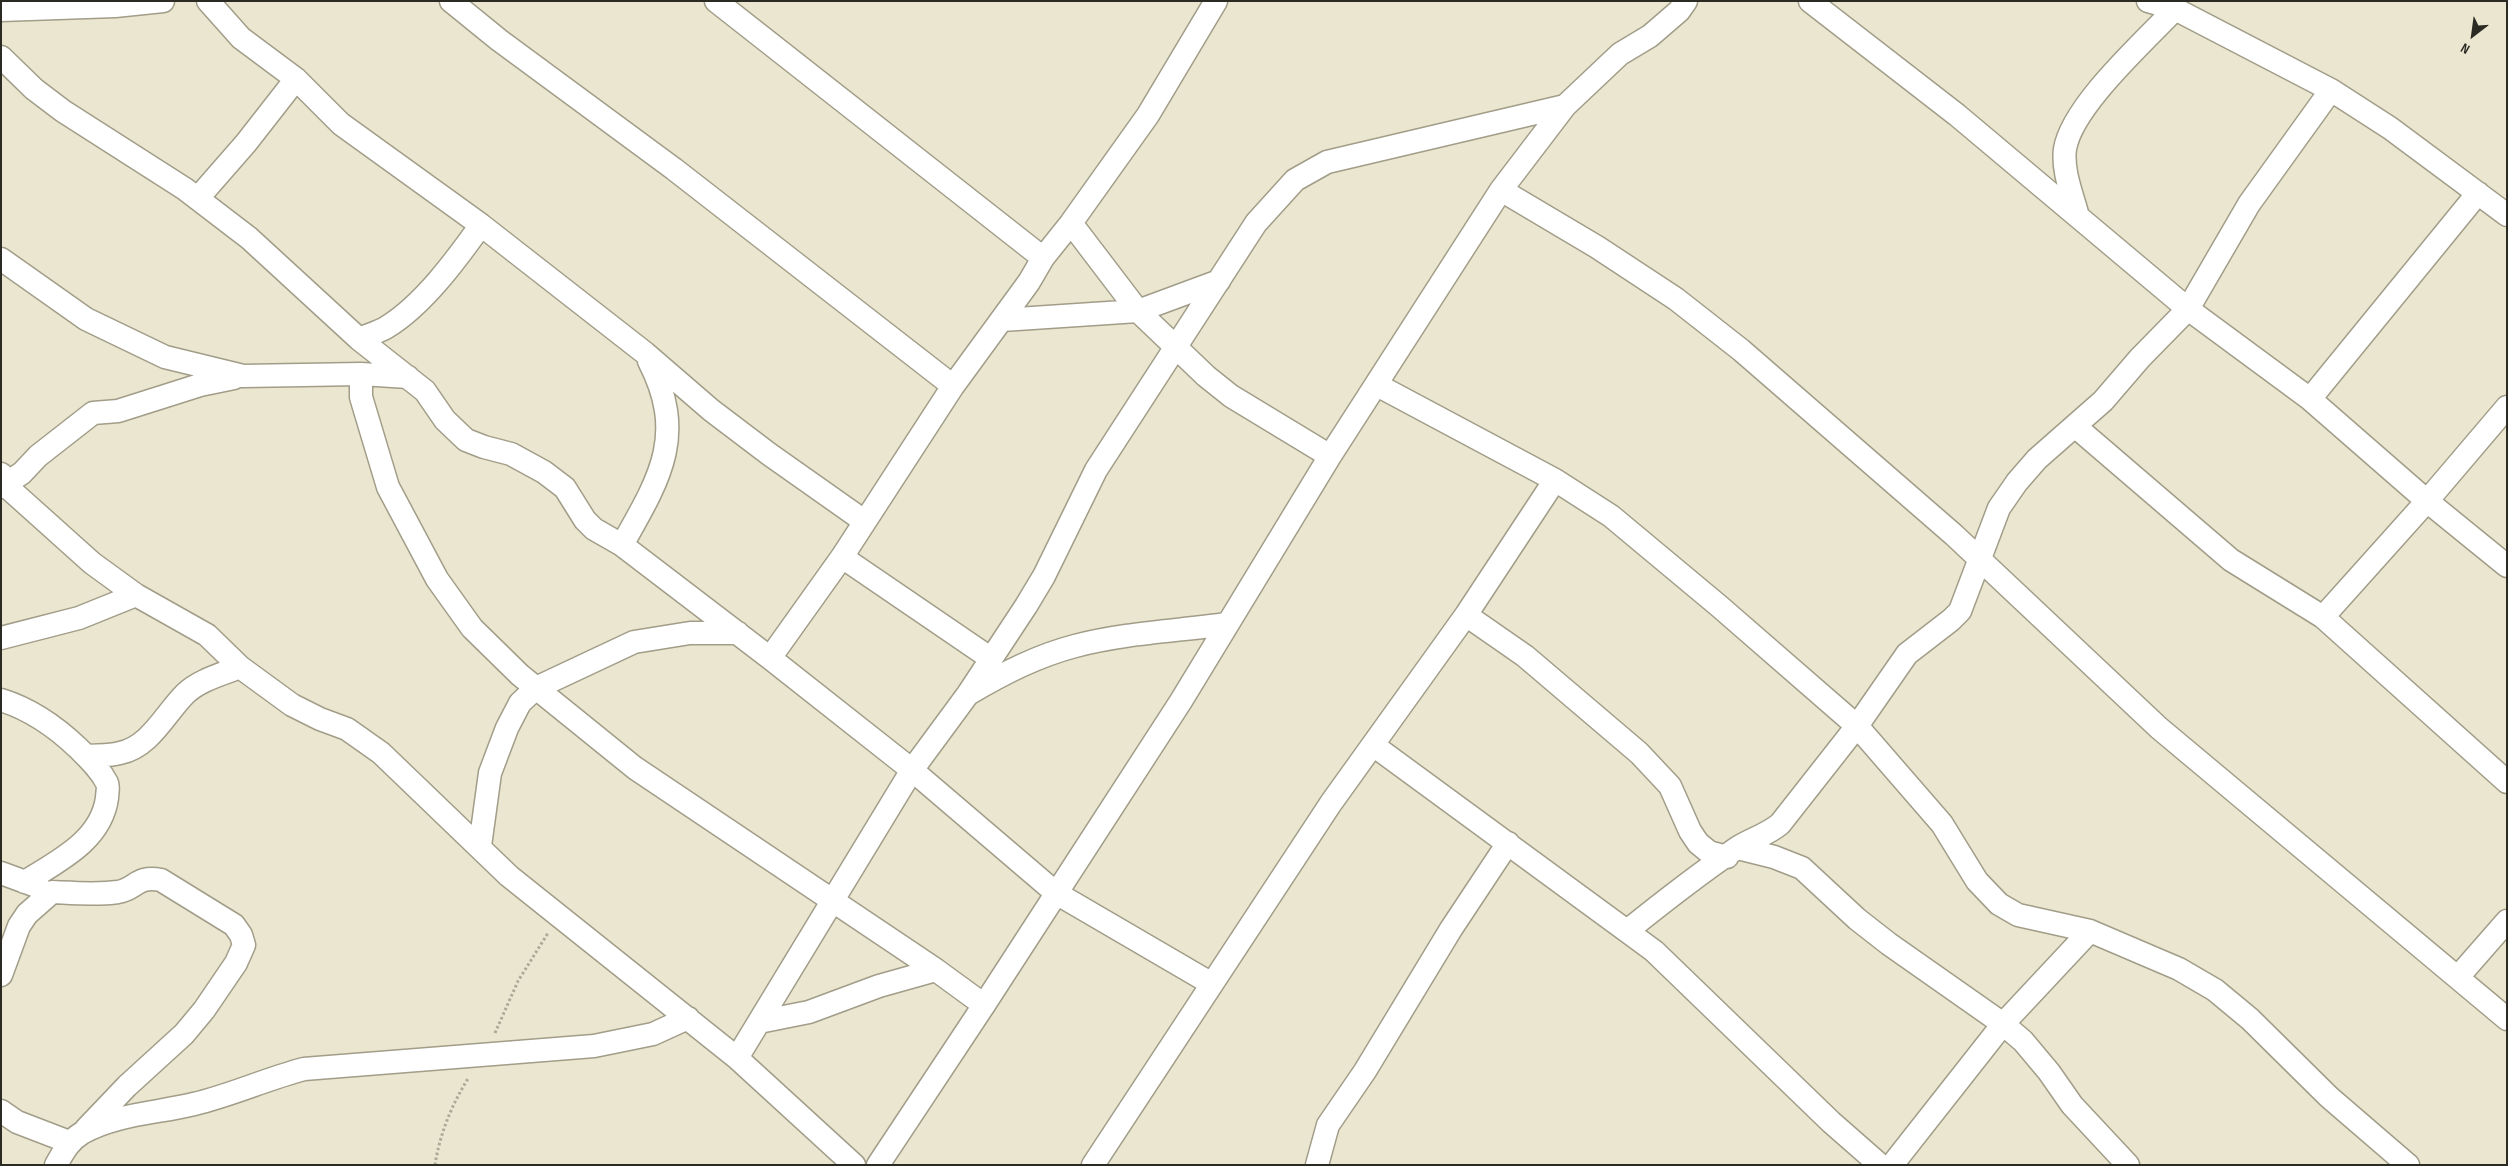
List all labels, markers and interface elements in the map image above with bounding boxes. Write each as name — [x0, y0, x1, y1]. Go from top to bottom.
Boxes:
north arrow — [2448, 10, 2498, 60]
text: N — [2458, 39, 2473, 58]

